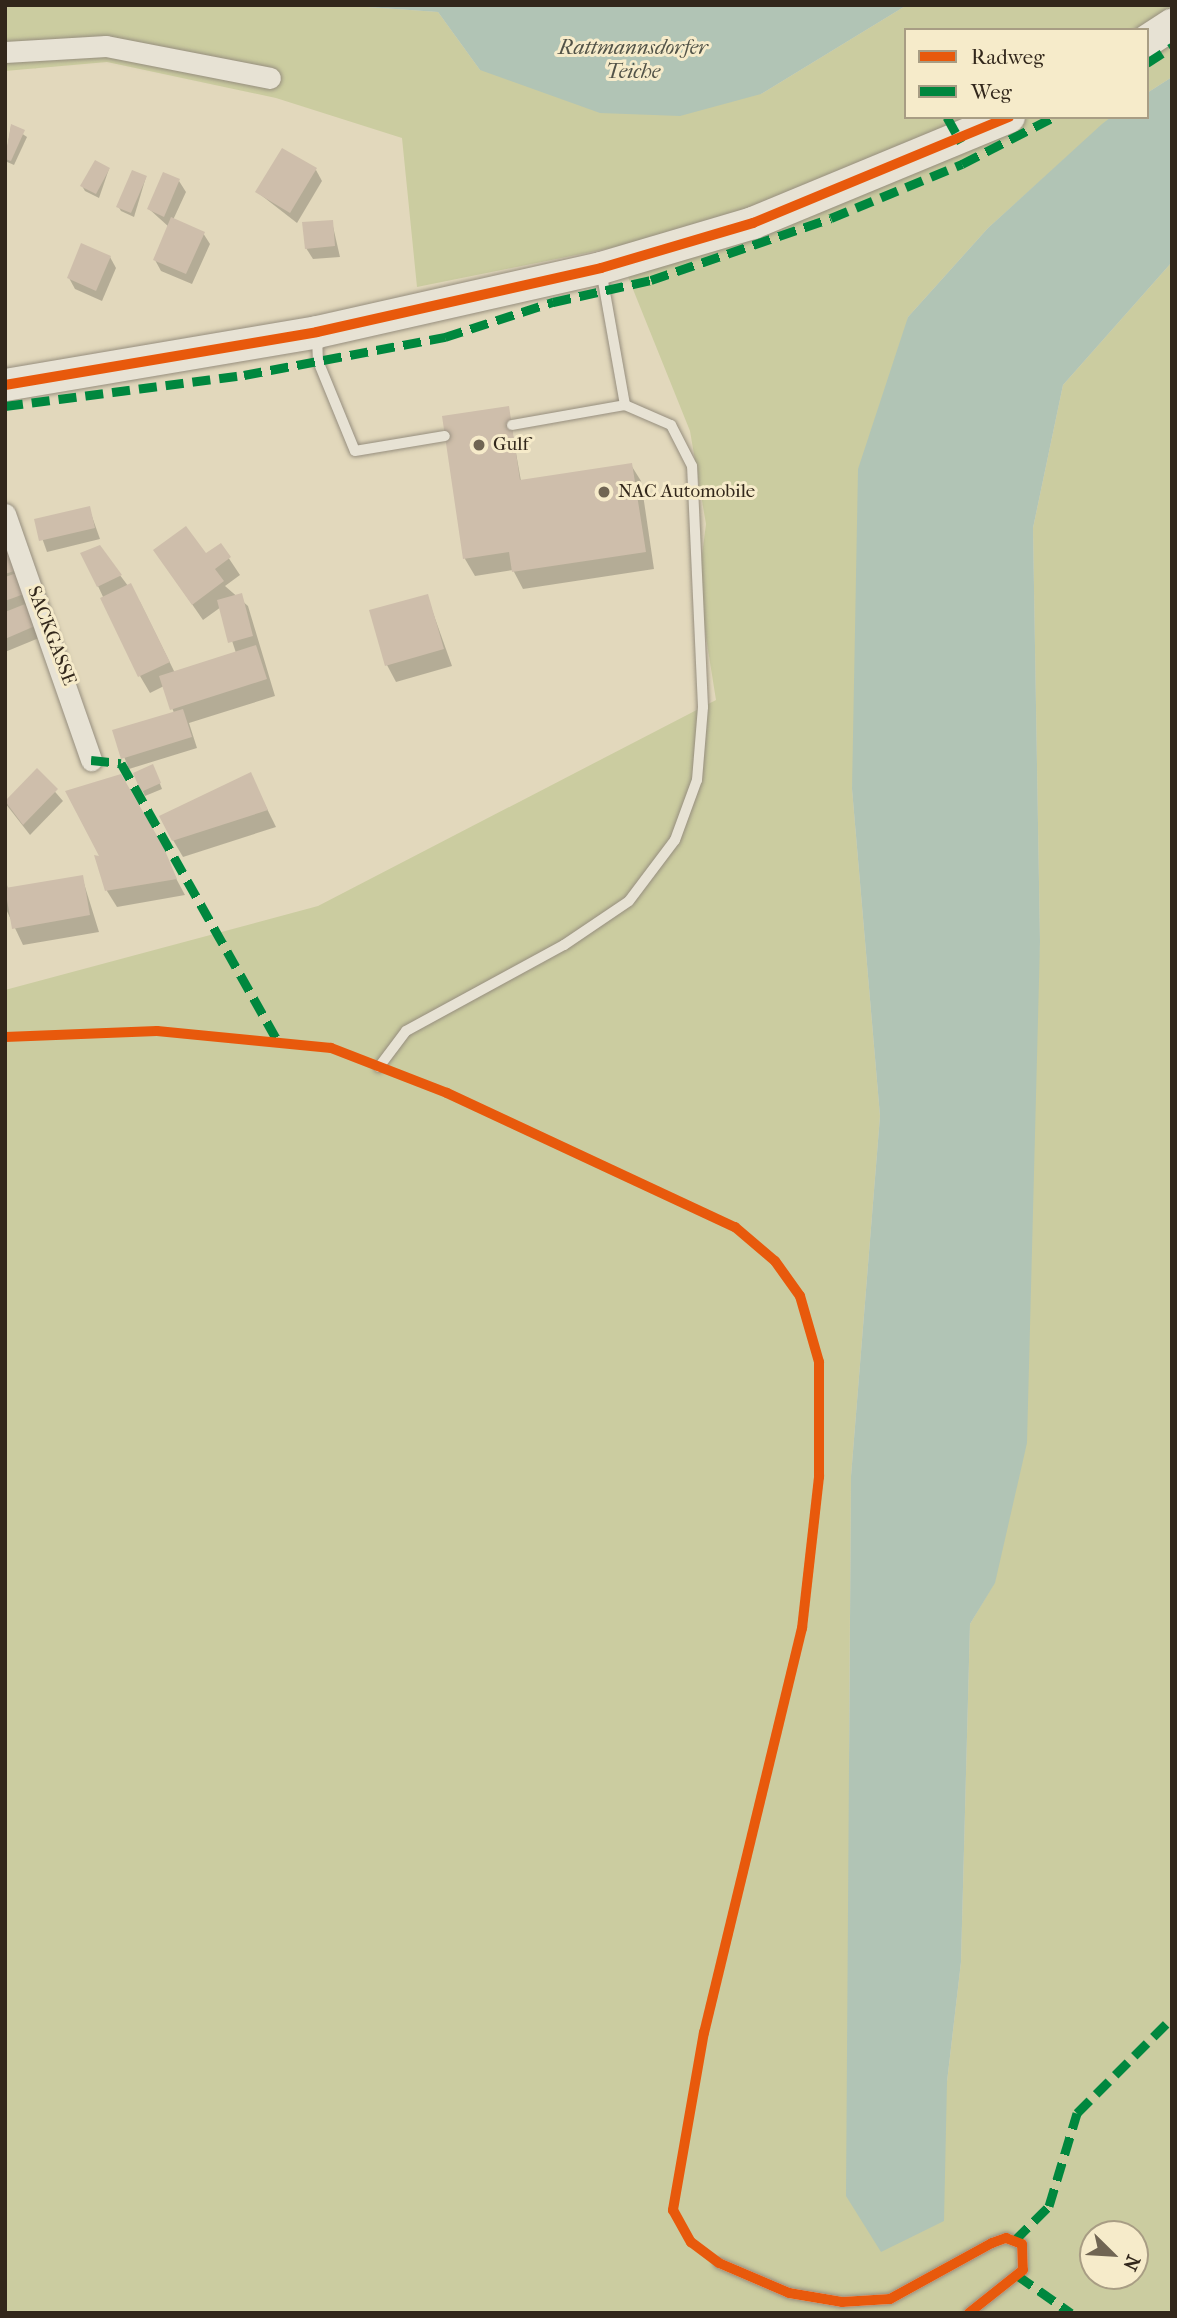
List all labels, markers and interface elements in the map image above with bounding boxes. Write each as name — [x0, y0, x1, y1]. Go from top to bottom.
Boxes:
legend — [904, 28, 1149, 119]
water label: Rattmannsdorfer Teiche — [558, 34, 708, 84]
text: Radweg — [971, 45, 1044, 69]
text: Weg — [971, 80, 1012, 104]
place label: Gulf — [493, 434, 529, 456]
marker: Gulf — [471, 437, 487, 453]
place label: NAC Automobile — [618, 481, 755, 503]
marker: NAC Automobile — [596, 484, 612, 500]
street label: SACKGASSE — [22, 583, 80, 689]
north arrow — [1079, 2220, 1149, 2290]
text: N — [1118, 2252, 1144, 2274]

